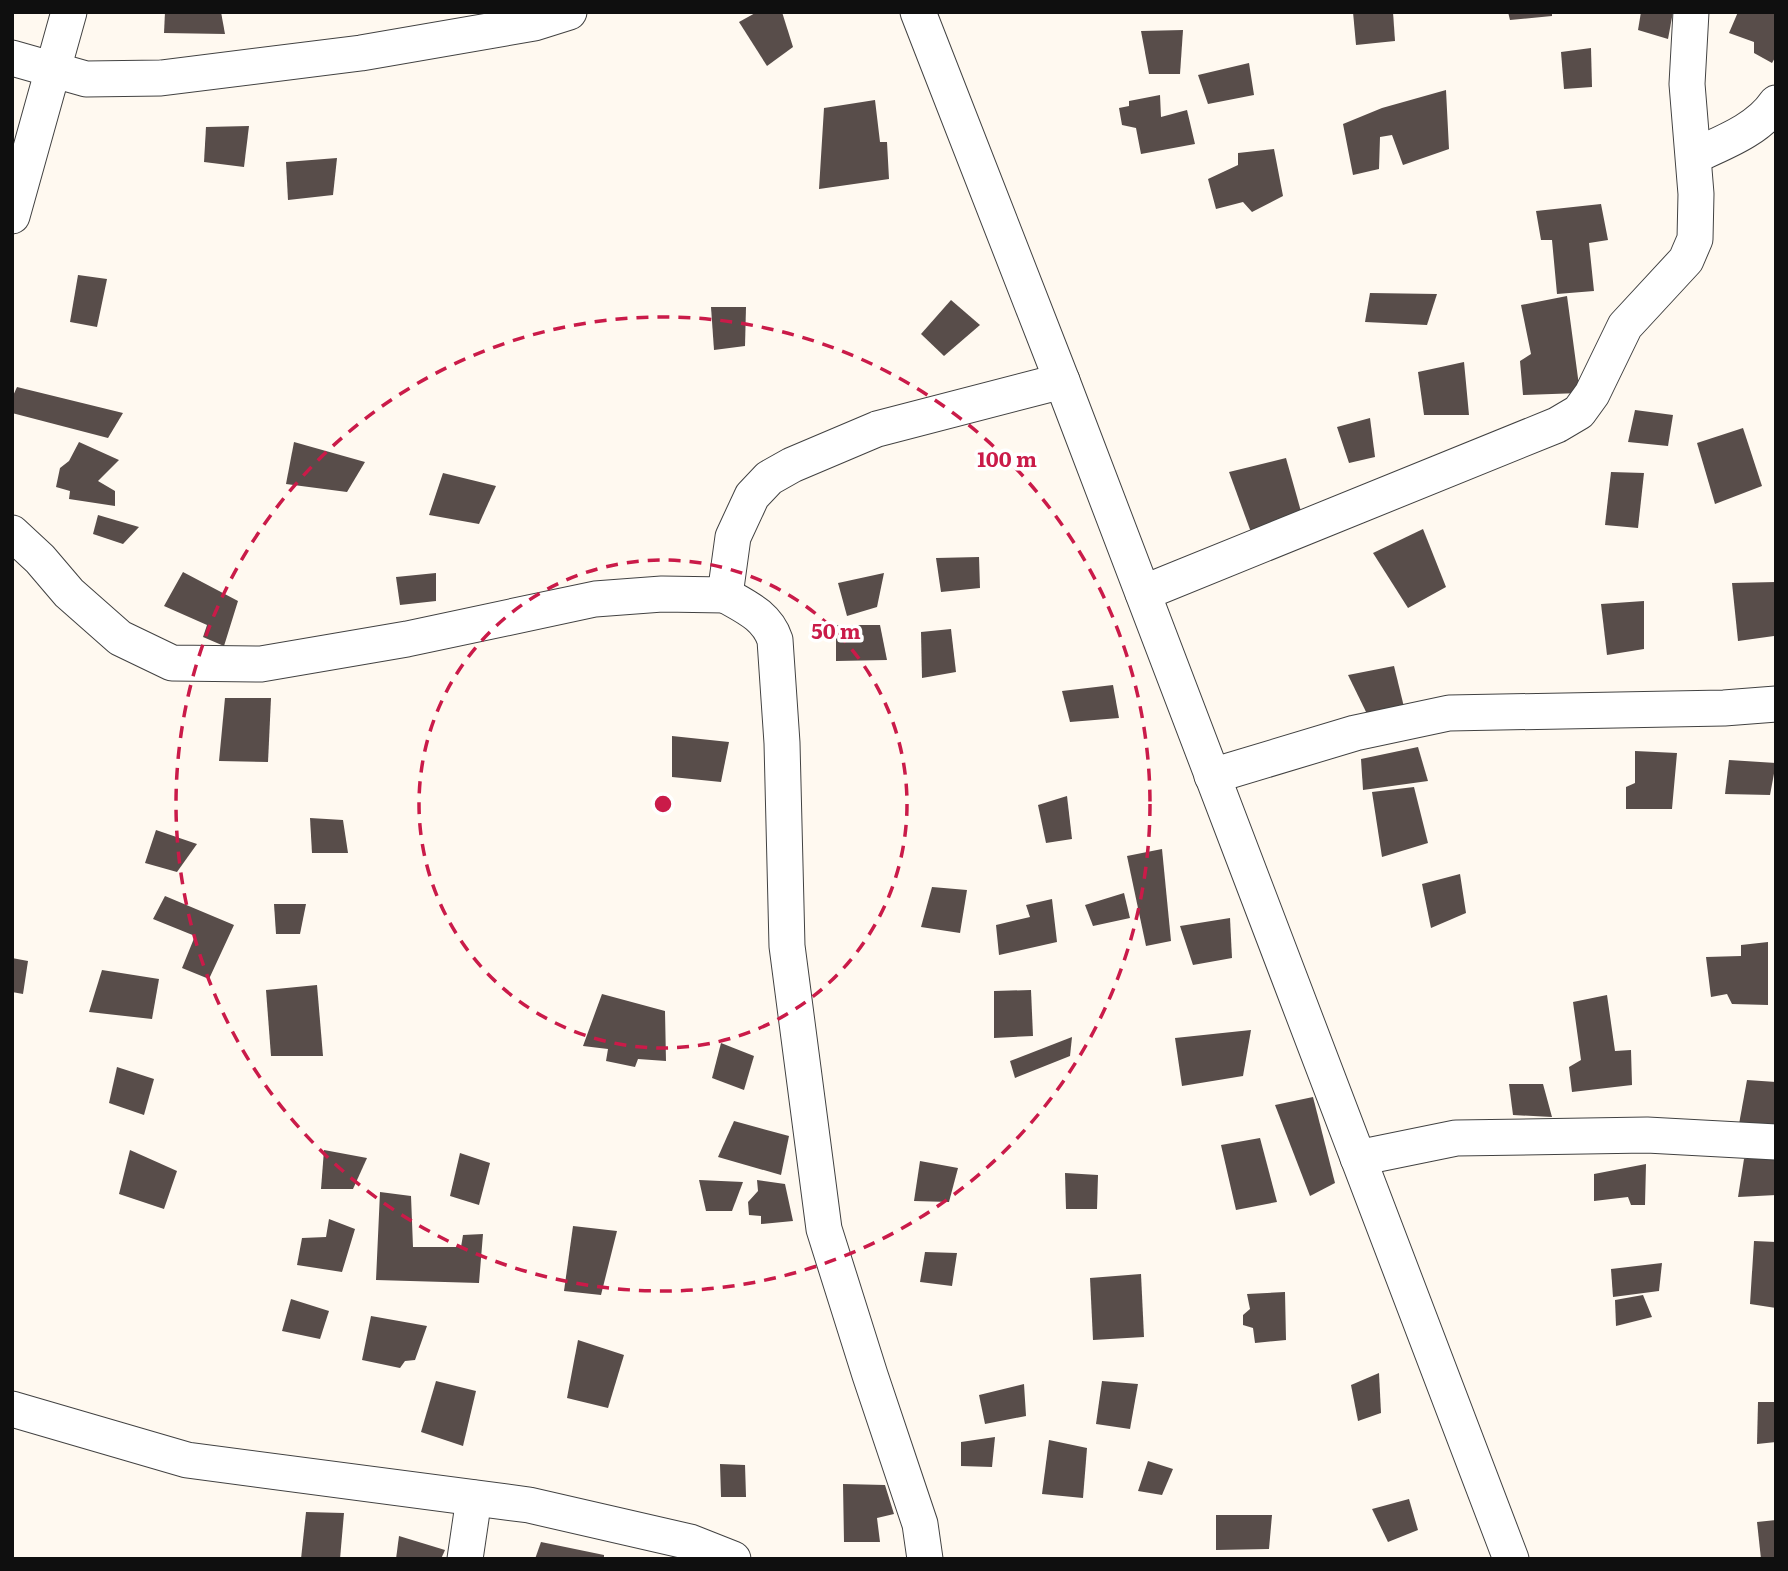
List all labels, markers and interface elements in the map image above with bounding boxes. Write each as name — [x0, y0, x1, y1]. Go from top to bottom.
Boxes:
text: 100 m — [977, 442, 1037, 473]
text: 50 m — [811, 614, 861, 645]
centre of rings — [651, 792, 675, 816]

